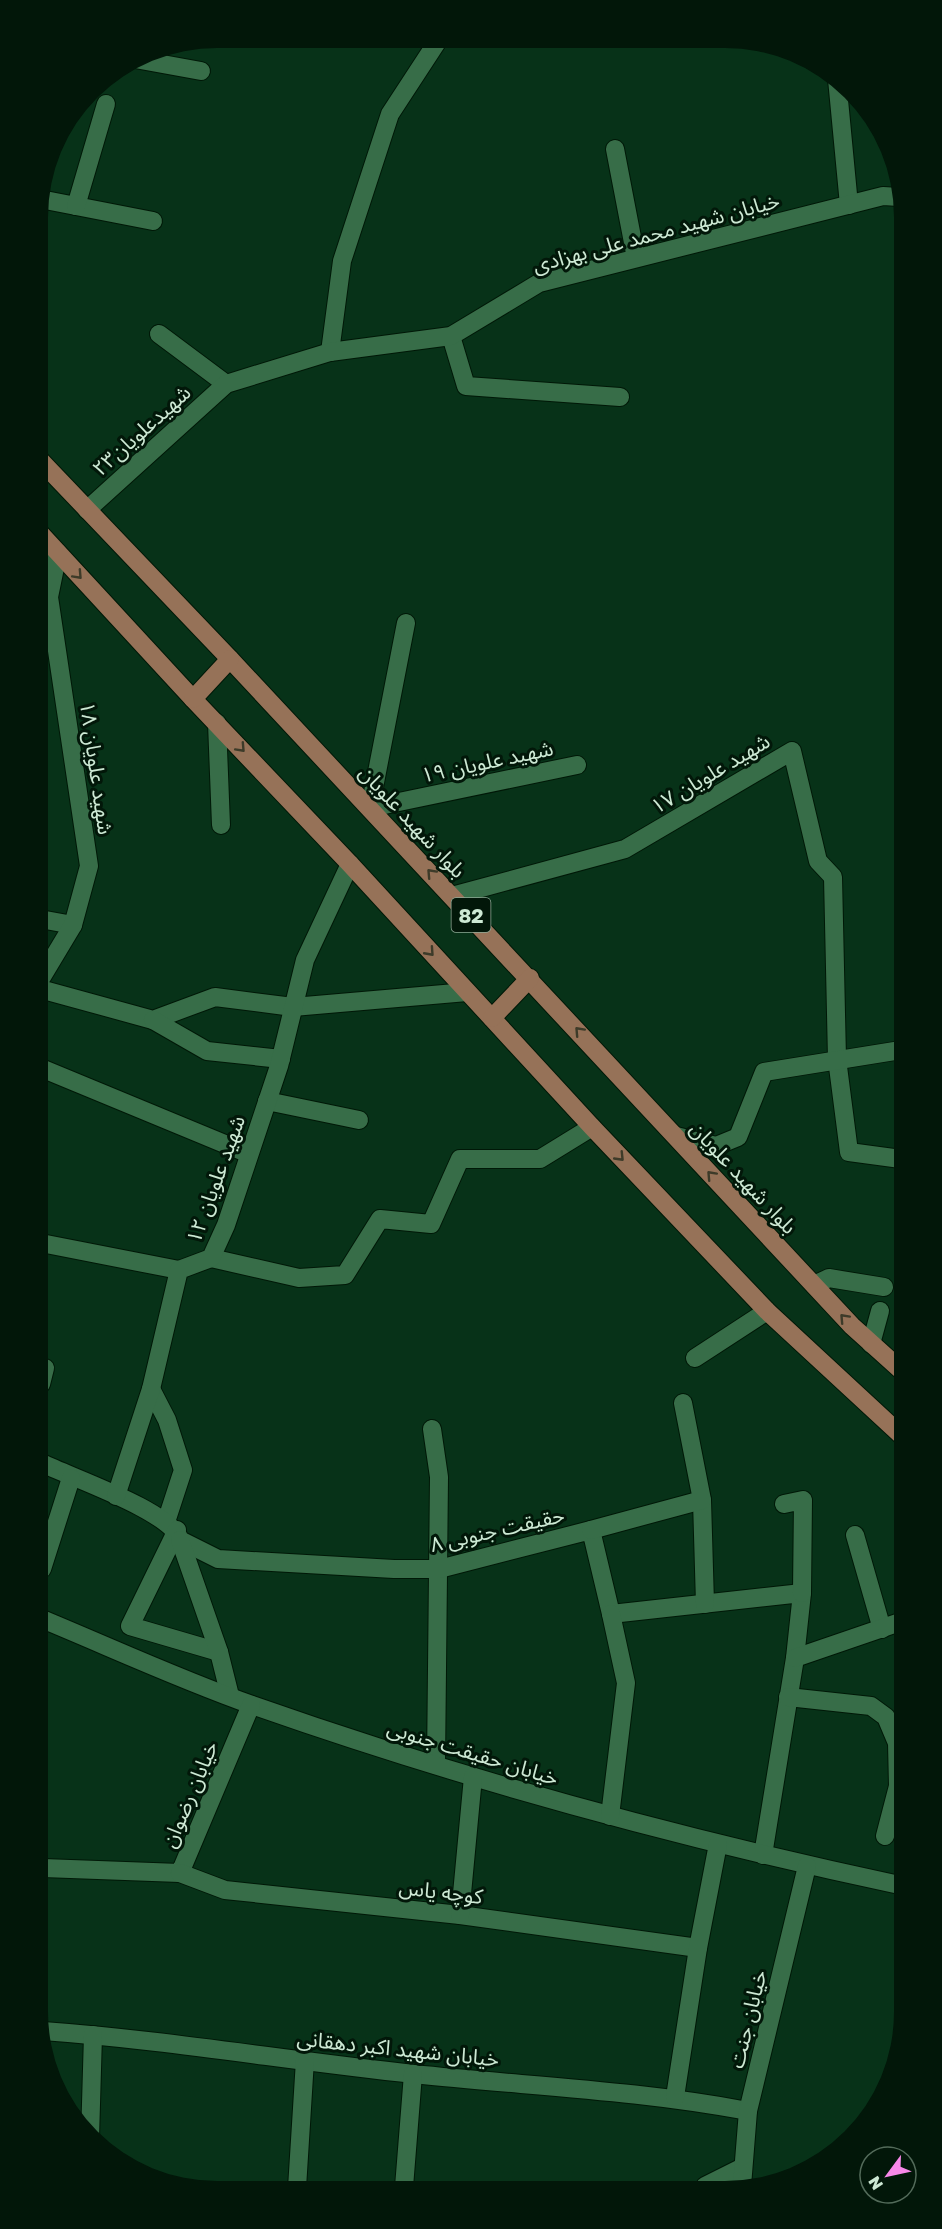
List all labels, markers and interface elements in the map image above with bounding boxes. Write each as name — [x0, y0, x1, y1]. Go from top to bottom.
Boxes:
street label: خیابان شهید محمد علی بهزادی — [530, 186, 782, 278]
street label: شهیدعلویان۲۳ — [86, 379, 196, 481]
one-way arrow — [71, 568, 82, 579]
street label: شهید علویان ۱۸ — [75, 700, 119, 836]
street label: شهید علویان ۱۷ — [646, 727, 774, 819]
street label: شهید علویان ۱۹ — [419, 734, 555, 788]
one-way arrow — [233, 741, 244, 752]
street label: بلوار شهید علویان — [354, 759, 472, 883]
one-way arrow — [428, 870, 439, 881]
road number: 82 — [452, 898, 490, 932]
one-way arrow — [423, 945, 434, 956]
one-way arrow — [575, 1028, 586, 1038]
street label: شهید علویان ۱۲ — [180, 1111, 250, 1247]
street label: بلوار شهید علویان — [685, 1115, 803, 1239]
one-way arrow — [613, 1150, 624, 1160]
one-way arrow — [707, 1171, 718, 1181]
one-way arrow — [840, 1314, 851, 1324]
street label: حقیقت جنوبی ۸ — [427, 1501, 567, 1557]
street label: خیابان حقیقت جنوبی — [384, 1714, 562, 1790]
street label: خیابان رضوان — [155, 1737, 223, 1851]
street label: کوچه یاس — [398, 1873, 485, 1910]
street label: خیابان جنت — [722, 1967, 772, 2071]
street label: خیابان شهید اکبر دهقانی — [296, 2024, 500, 2072]
north arrow — [858, 2145, 918, 2205]
text: N — [864, 2173, 887, 2194]

